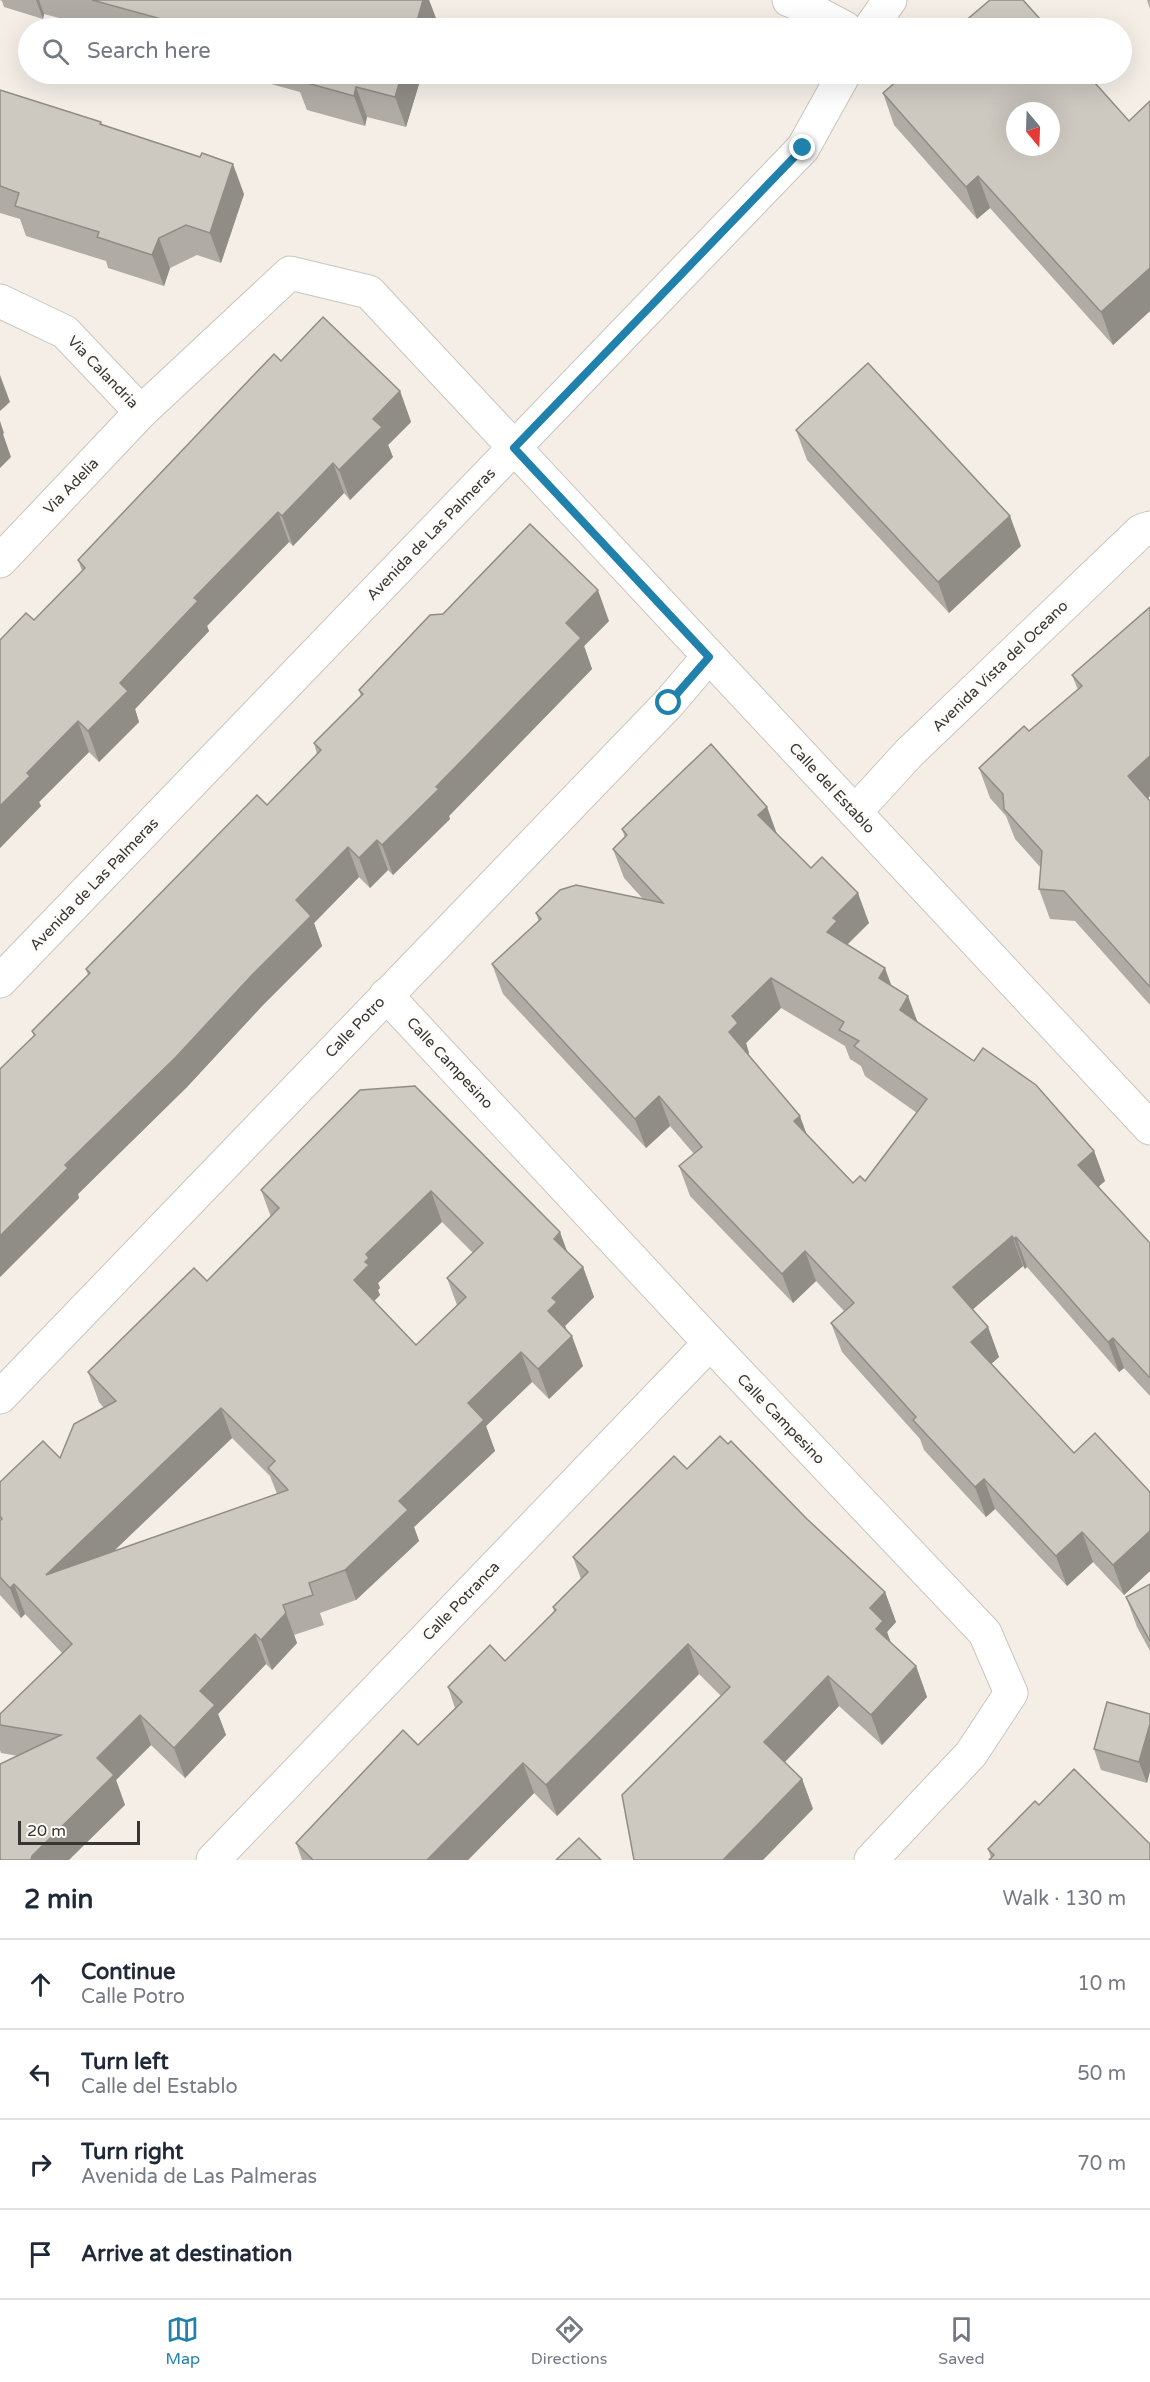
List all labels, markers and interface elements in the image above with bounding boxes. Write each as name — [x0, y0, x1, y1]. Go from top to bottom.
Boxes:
search box — [18, 18, 1132, 84]
icon: search — [39, 35, 72, 68]
text: Search here — [87, 38, 211, 64]
north arrow — [1006, 102, 1060, 156]
route end — [789, 134, 815, 160]
street label: Via Calandria — [64, 332, 142, 412]
street label: Via Adelia — [40, 454, 102, 518]
street label: Avenida de Las Palmeras — [363, 464, 499, 604]
street label: Avenida Vista del Oceano — [928, 597, 1072, 735]
route start — [655, 689, 681, 715]
street label: Calle del Establo — [785, 739, 879, 837]
street label: Avenida de Las Palmeras — [26, 814, 162, 954]
street label: Calle Potro — [321, 993, 389, 1061]
street label: Calle Campesino — [403, 1014, 497, 1112]
street label: Calle Campesino — [733, 1370, 829, 1468]
street label: Calle Potranca — [419, 1558, 503, 1644]
scale bar — [18, 1818, 140, 1846]
text: 20 m — [27, 1821, 66, 1841]
text: 2 min — [24, 1884, 93, 1915]
text: Walk · 130 m — [1003, 1887, 1126, 1911]
text: Continue — [81, 1959, 176, 1985]
icon: ahead — [24, 1968, 57, 2001]
text: 10 m — [1077, 1972, 1126, 1996]
text: Calle Potro — [81, 1985, 185, 2009]
text: Turn left — [81, 2049, 169, 2075]
icon: left — [24, 2058, 57, 2091]
text: 50 m — [1077, 2062, 1126, 2086]
text: Calle del Establo — [81, 2075, 238, 2099]
text: Turn right — [81, 2139, 183, 2165]
icon: right — [24, 2148, 57, 2181]
text: 70 m — [1077, 2152, 1126, 2176]
text: Avenida de Las Palmeras — [81, 2165, 317, 2189]
icon: arrive — [24, 2238, 57, 2271]
text: Arrive at destination — [81, 2241, 292, 2267]
tab: Map — [165, 2313, 200, 2369]
tab: Directions — [531, 2313, 607, 2369]
tab: Saved — [938, 2313, 985, 2369]

